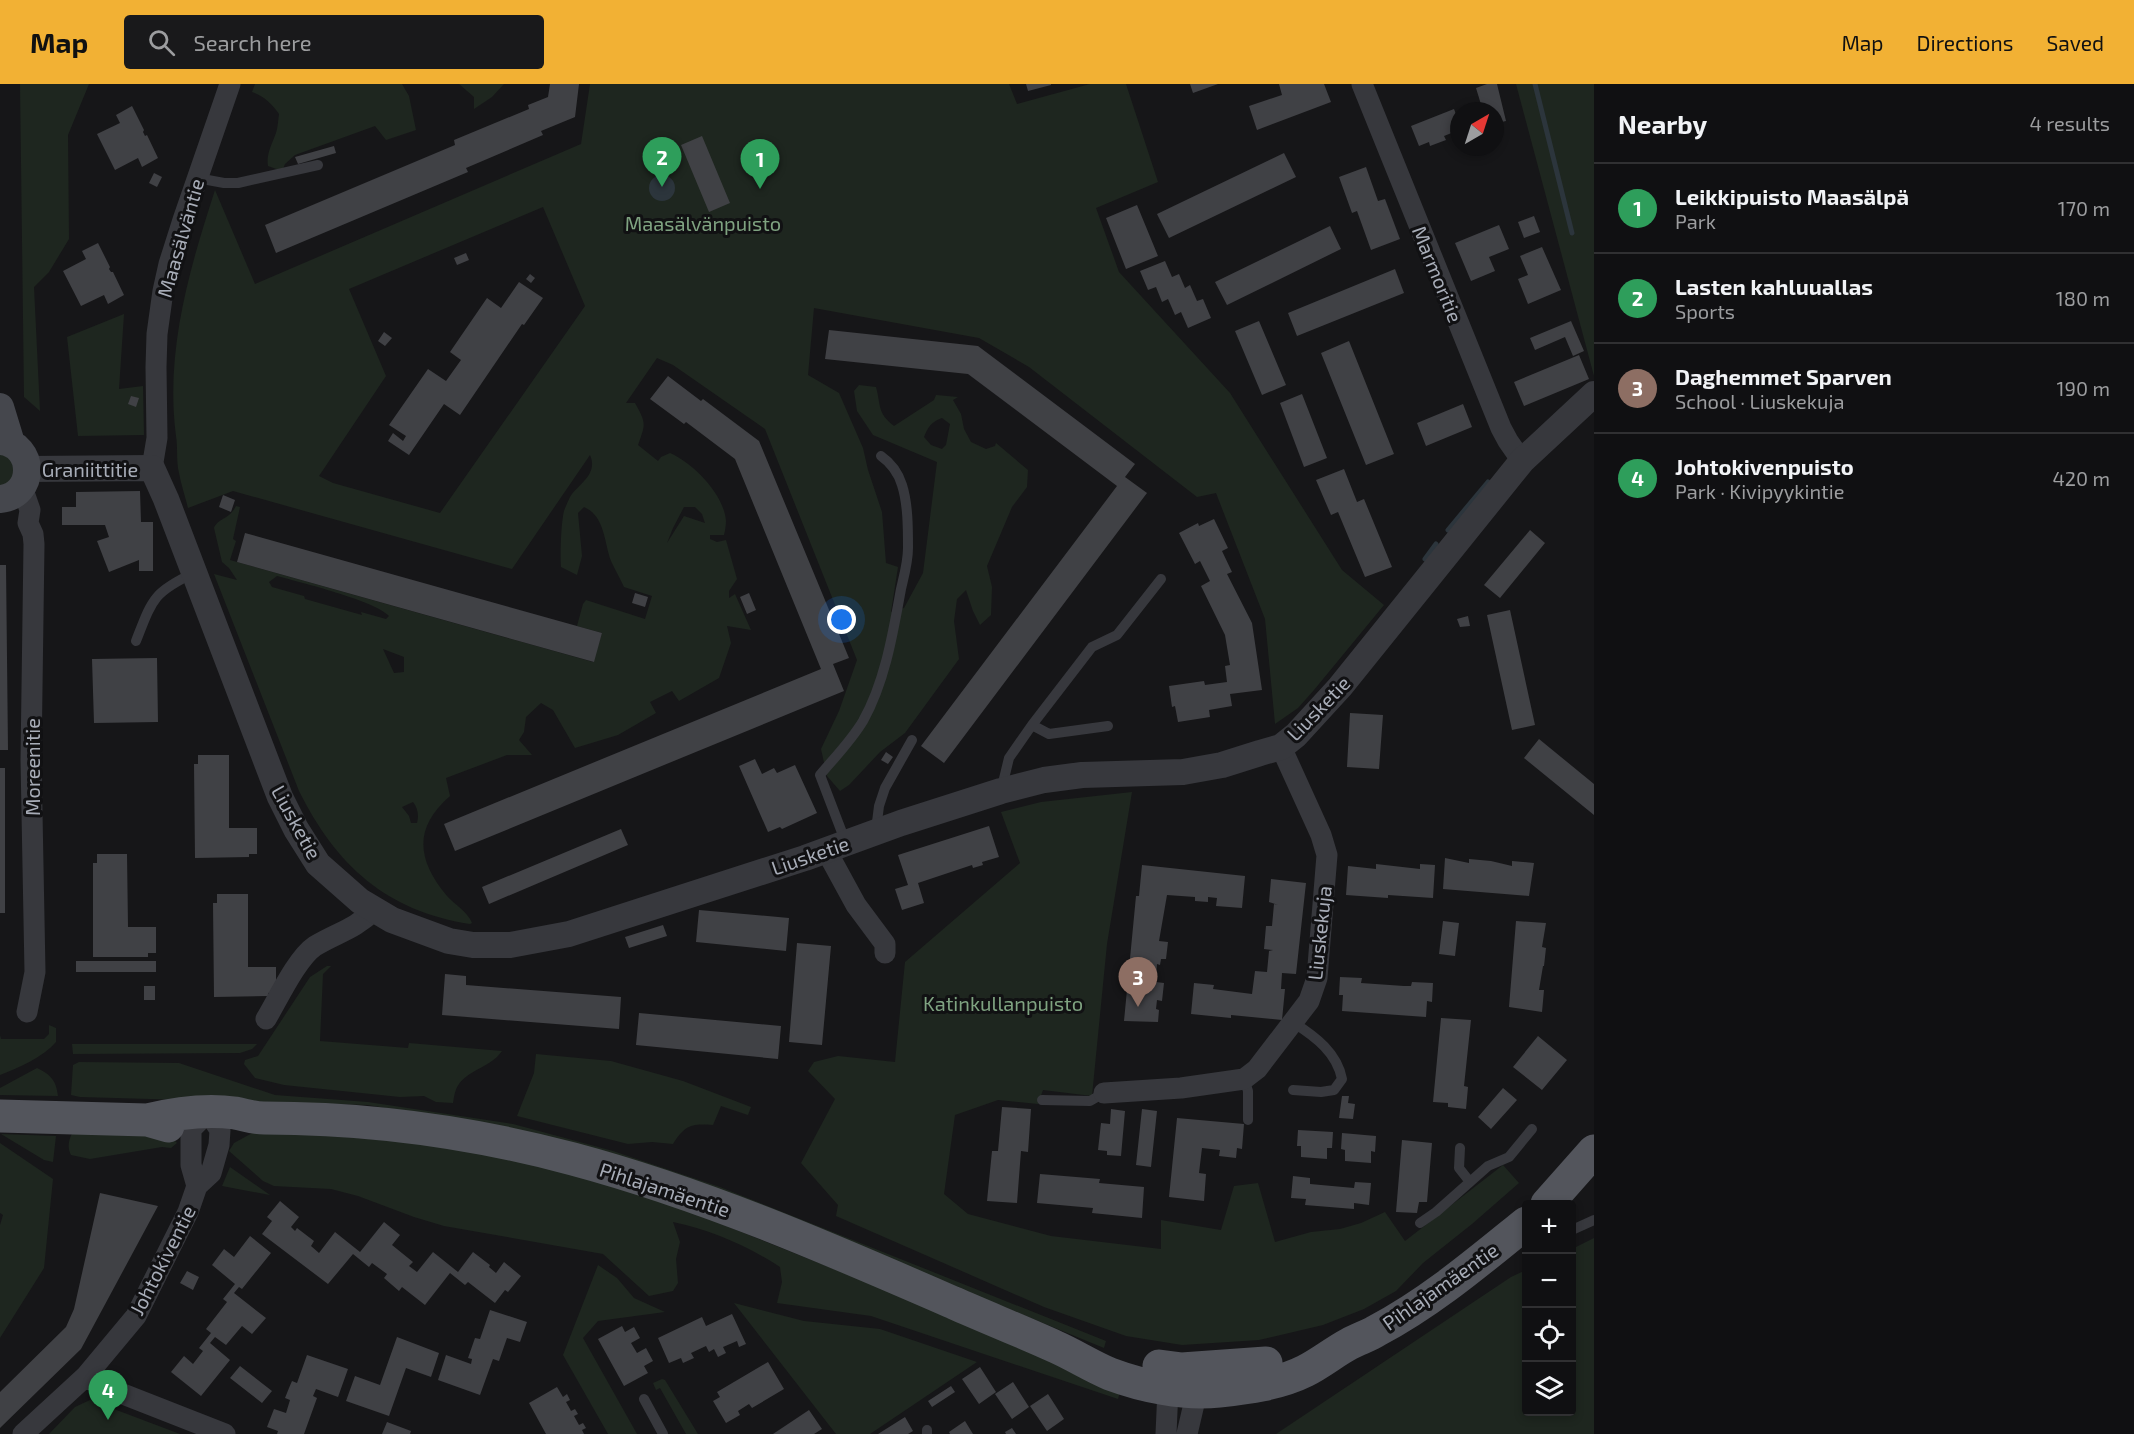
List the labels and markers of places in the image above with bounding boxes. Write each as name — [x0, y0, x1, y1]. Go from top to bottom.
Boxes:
pin: 2 — [642, 138, 682, 187]
pin: 1 — [740, 140, 780, 189]
pin: 3 — [1118, 958, 1158, 1007]
pin: 4 — [88, 1370, 128, 1420]

